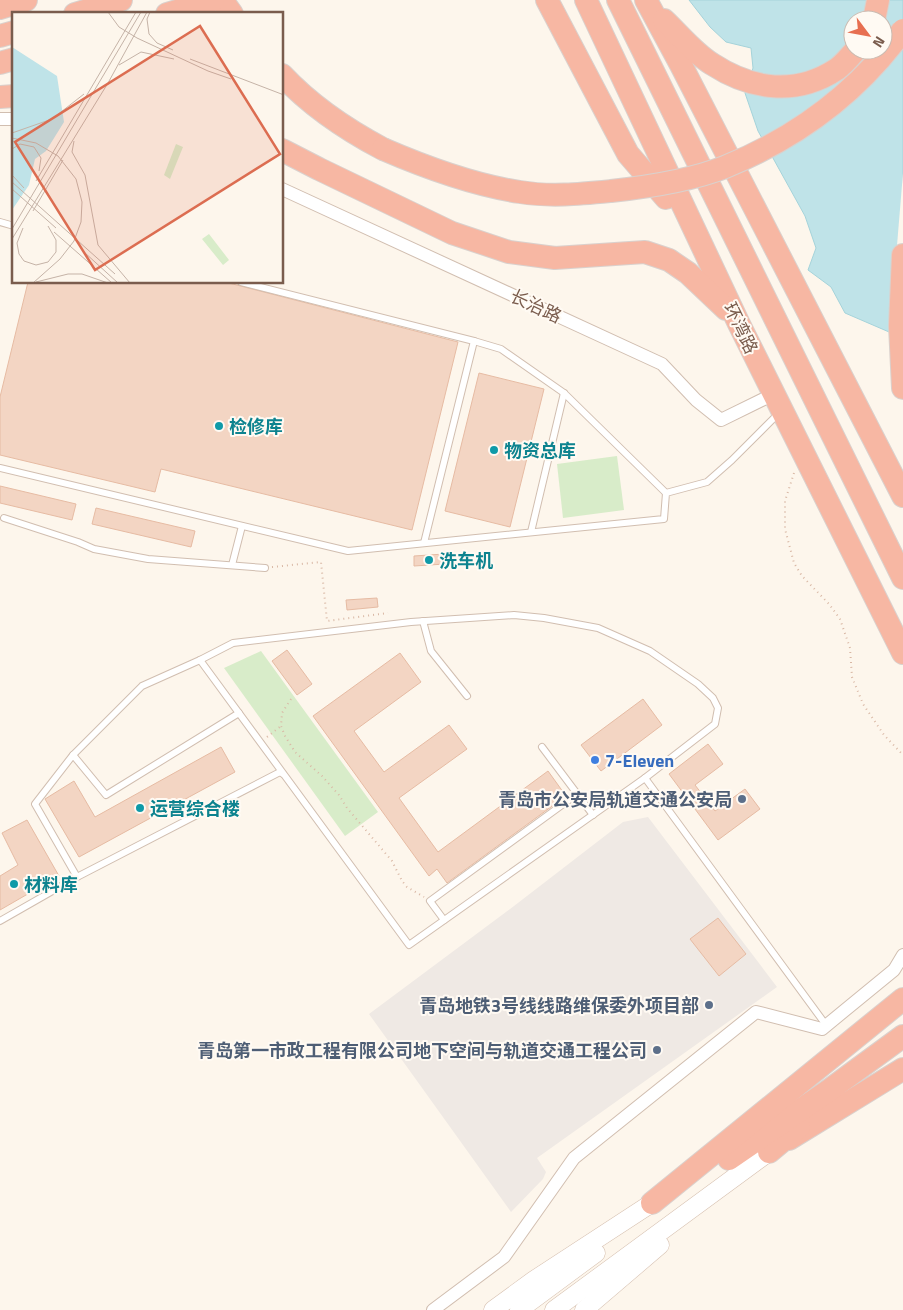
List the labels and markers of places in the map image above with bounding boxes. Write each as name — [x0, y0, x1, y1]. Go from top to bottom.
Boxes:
place label: 检修库 — [229, 413, 283, 440]
marker: 检修库 — [213, 420, 225, 432]
place label: 物资总库 — [504, 437, 576, 464]
marker: 物资总库 — [488, 444, 500, 456]
place label: 洗车机 — [439, 547, 493, 574]
marker: 洗车机 — [423, 554, 435, 566]
place label: 7-Eleven — [605, 747, 674, 774]
marker: 7-Eleven — [589, 754, 601, 766]
place label: 青岛市公安局轨道交通公安局 — [498, 786, 732, 813]
marker: 青岛市公安局轨道交通公安局 — [736, 793, 748, 805]
place label: 运营综合楼 — [150, 795, 240, 822]
marker: 运营综合楼 — [134, 802, 146, 814]
place label: 材料库 — [24, 871, 78, 898]
marker: 材料库 — [8, 878, 20, 890]
place label: 青岛地铁3号线线路维保委外项目部 — [419, 992, 699, 1019]
marker: 青岛地铁3号线线路维保委外项目部 — [703, 999, 715, 1011]
place label: 青岛第一市政工程有限公司地下空间与轨道交通工程公司 — [197, 1037, 647, 1064]
marker: 青岛第一市政工程有限公司地下空间与轨道交通工程公司 — [651, 1044, 663, 1056]

